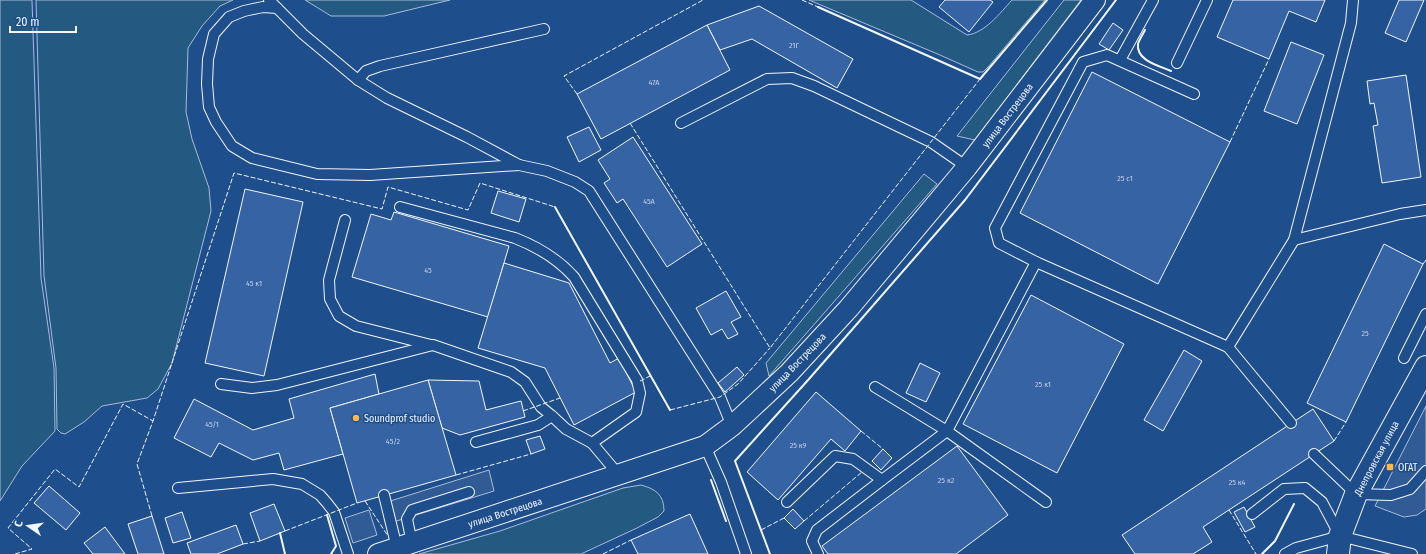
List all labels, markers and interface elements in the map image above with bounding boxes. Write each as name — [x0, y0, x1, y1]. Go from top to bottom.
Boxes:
scale bar — [10, 8, 76, 34]
text: 20 m — [16, 15, 40, 29]
house number: 21Г — [789, 41, 799, 50]
house number: 47А — [649, 78, 660, 87]
street label: улица Вострецова — [980, 81, 1036, 150]
house number: 25 с1 — [1117, 174, 1133, 183]
house number: 45А — [643, 197, 656, 206]
house number: 45 — [424, 266, 432, 275]
house number: 45 к1 — [246, 279, 262, 288]
house number: 25 — [1361, 329, 1369, 338]
street label: улица Вострецова — [767, 331, 829, 395]
house number: 25 к1 — [1035, 380, 1051, 389]
marker: Soundprof studio — [351, 413, 361, 423]
place label: Soundprof studio — [364, 413, 435, 425]
street label: Днепровская улица — [1352, 419, 1402, 499]
house number: 45/1 — [205, 420, 219, 429]
house number: 45/2 — [386, 437, 401, 446]
house number: 25 к9 — [790, 441, 806, 450]
marker: ОГАТ — [1385, 462, 1395, 472]
place label: ОГАТ — [1398, 462, 1418, 474]
house number: 25 к2 — [938, 476, 955, 485]
house number: 25 к4 — [1229, 478, 1245, 487]
street label: улица Вострецова — [467, 495, 544, 531]
north arrow — [8, 506, 48, 546]
text: С — [12, 519, 26, 528]

